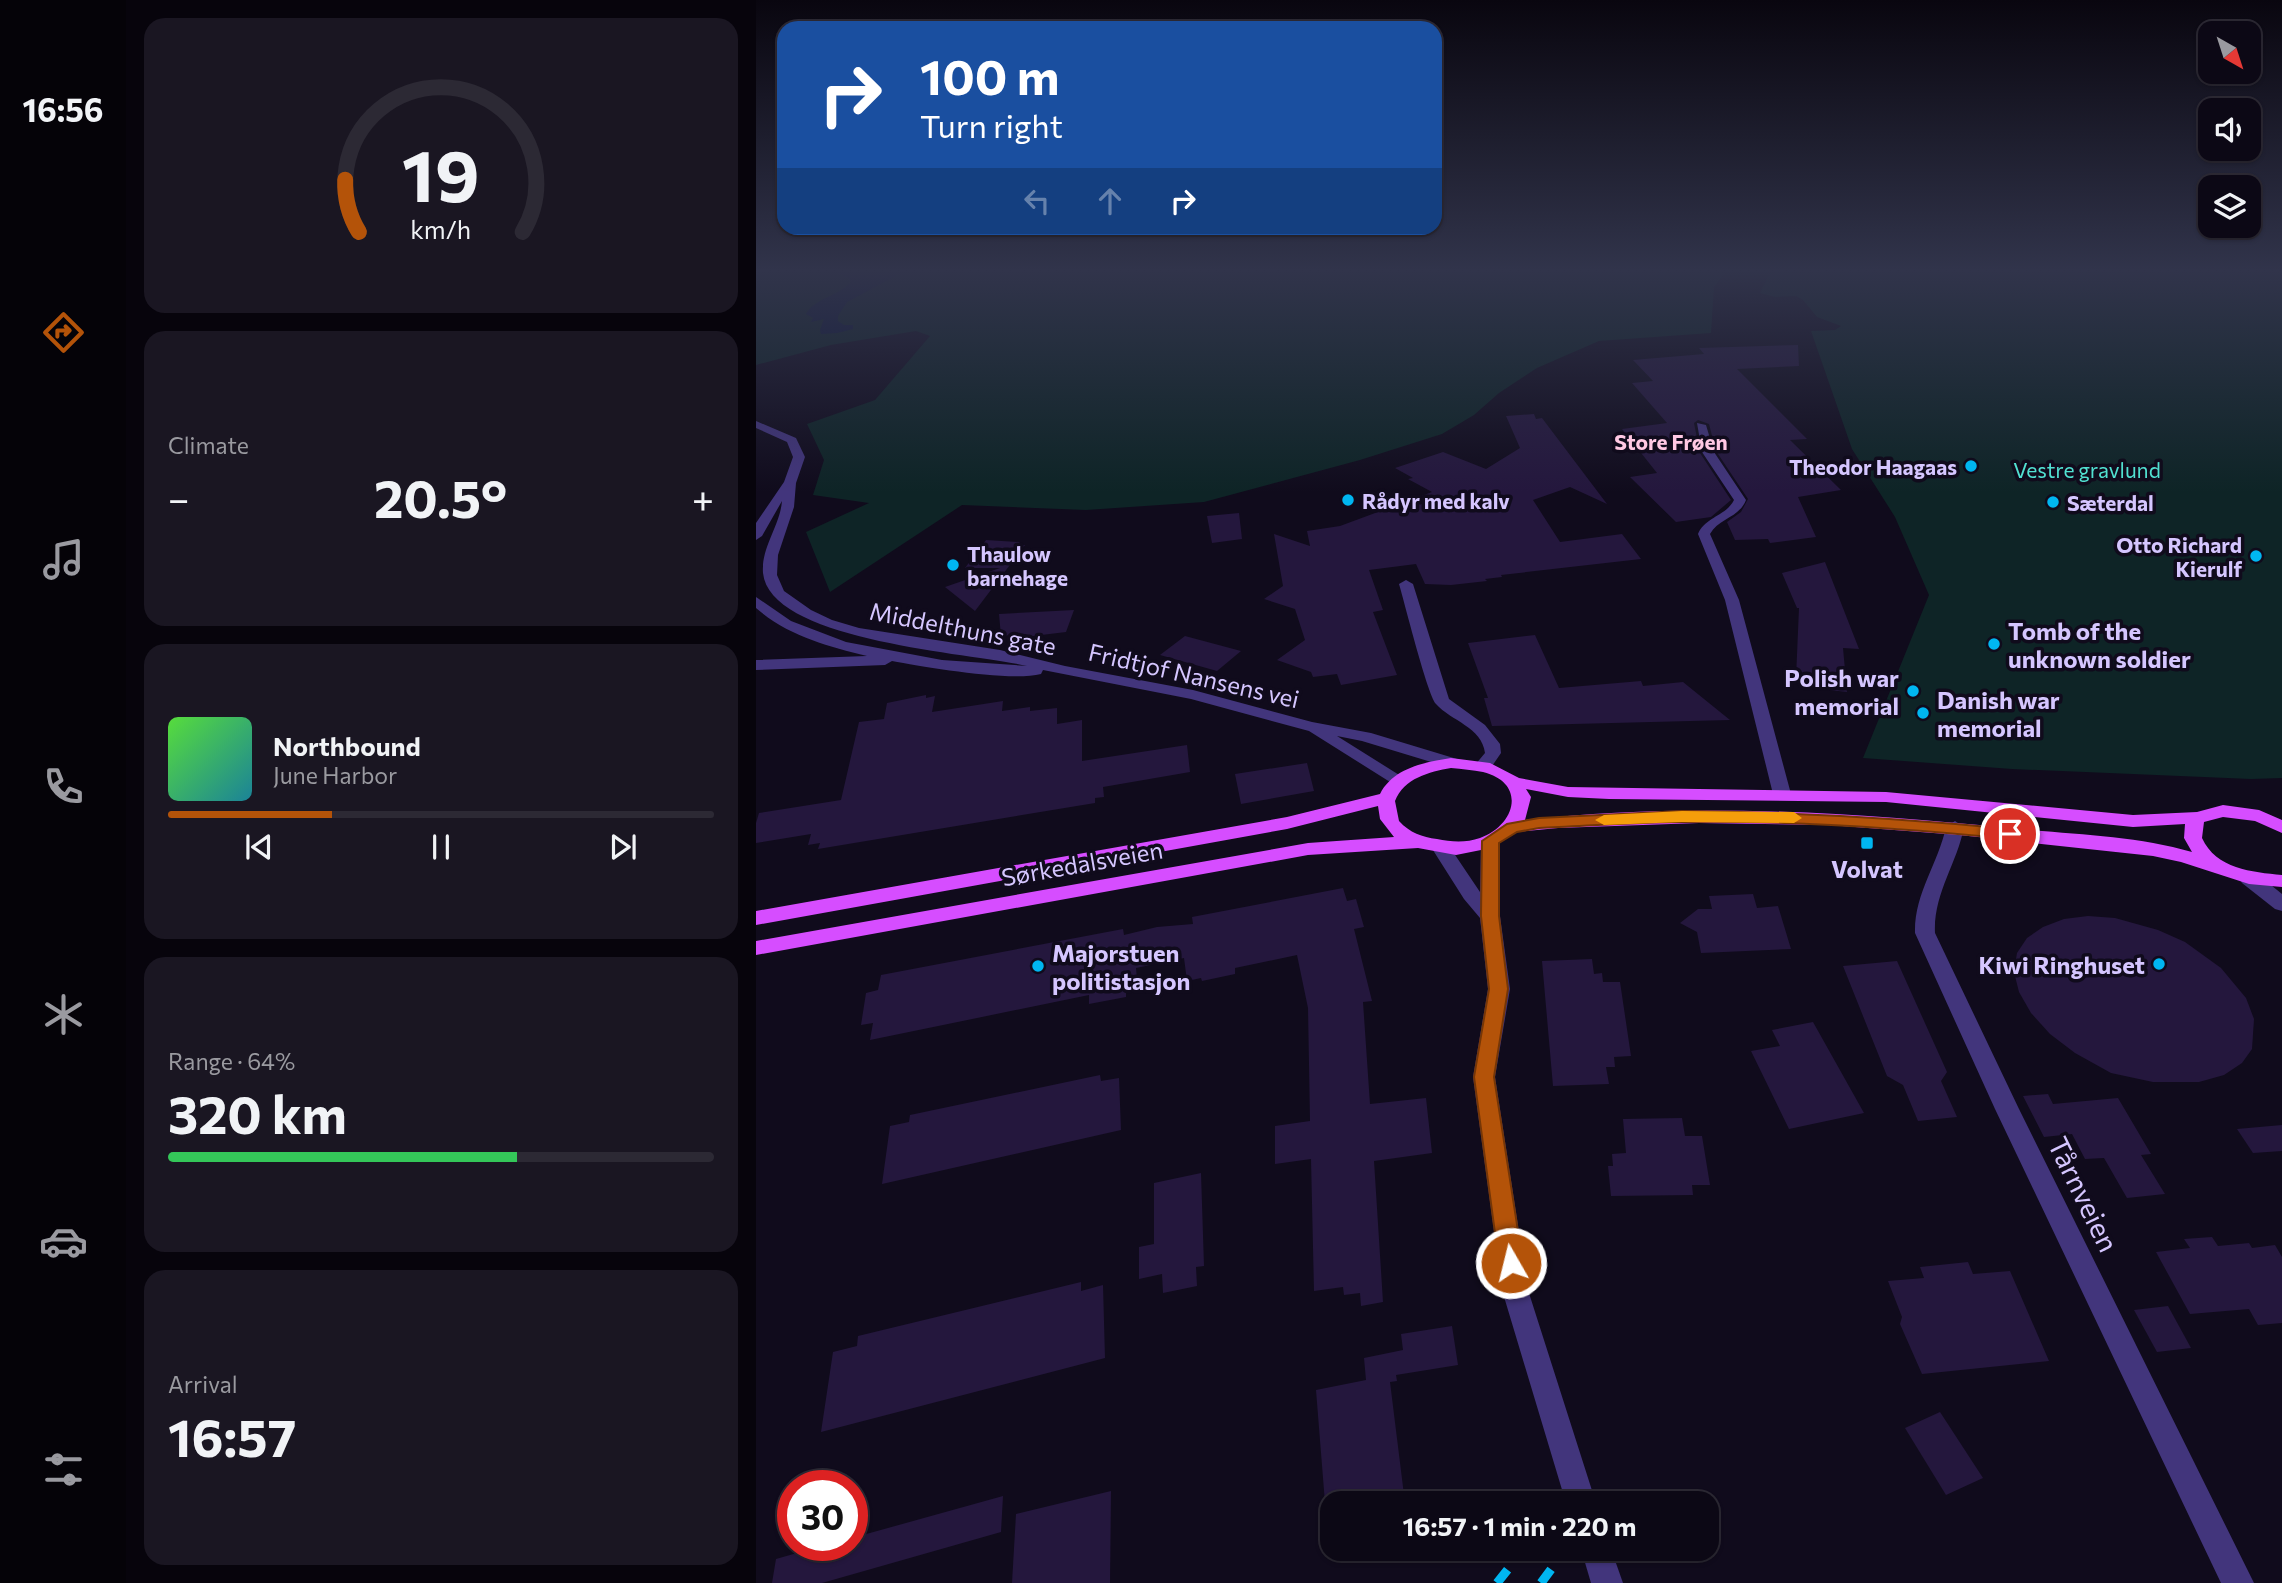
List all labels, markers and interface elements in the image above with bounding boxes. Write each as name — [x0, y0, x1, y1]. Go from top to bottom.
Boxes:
north arrow — [2198, 21, 2261, 84]
map controls — [2198, 21, 2261, 238]
text: 100 m — [920, 45, 1059, 105]
icon: right — [805, 49, 896, 140]
text: 16:56 — [22, 89, 104, 129]
button: sound — [2198, 98, 2261, 161]
text: Turn right — [920, 105, 1063, 145]
text: 19 — [402, 128, 480, 217]
button: layers — [2198, 175, 2261, 238]
icon: left — [1018, 182, 1056, 220]
icon: ahead — [1091, 182, 1129, 220]
icon: right — [1164, 182, 1202, 220]
text: km/h — [411, 213, 471, 243]
icon: directions — [39, 308, 88, 357]
district label: Store Frøen — [1614, 429, 1728, 454]
text: Climate — [168, 431, 249, 459]
place label: Theodor Haagaas — [1789, 454, 1957, 479]
park label: Vestre gravlund — [2013, 457, 2161, 482]
marker: Theodor Haagaas — [1963, 458, 1979, 474]
text: 20.5° — [374, 465, 507, 529]
text: − — [168, 474, 190, 521]
text: + — [692, 474, 714, 521]
place label: Rådyr med kalv — [1362, 488, 1510, 513]
place label: Sæterdal — [2067, 490, 2154, 515]
marker: Rådyr med kalv — [1340, 492, 1356, 508]
marker: Sæterdal — [2045, 494, 2061, 510]
place label: Otto Richard Kierulf — [2116, 532, 2242, 581]
icon: music — [39, 535, 88, 584]
place label: Thaulow barnehage — [967, 541, 1068, 590]
marker: Otto Richard Kierulf — [2248, 548, 2264, 564]
marker: Thaulow barnehage — [945, 557, 961, 573]
street label: Middelthuns gate — [867, 596, 1059, 660]
place label: Tomb of the unknown soldier — [2008, 616, 2191, 673]
marker: Tomb of the unknown soldier — [1986, 636, 2002, 652]
street label: Fridtjof Nansens vei — [1086, 637, 1302, 713]
place label: Polish war memorial — [1784, 663, 1899, 720]
marker: Polish war memorial — [1905, 683, 1921, 699]
place label: Danish war memorial — [1937, 685, 2060, 742]
marker: Danish war memorial — [1915, 705, 1931, 721]
text: Northbound — [273, 730, 421, 761]
text: June Harbor — [273, 761, 397, 789]
icon: phone — [39, 762, 88, 811]
pin — [1980, 804, 2040, 864]
icon: arrive — [1991, 815, 2029, 853]
icon: previous — [240, 828, 278, 866]
icon: pause — [422, 828, 460, 866]
icon: next — [604, 828, 642, 866]
street label: Sørkedalsveien — [999, 835, 1165, 891]
marker: Volvat — [1859, 835, 1875, 851]
place label: Volvat — [1831, 854, 1903, 883]
place label: Majorstuen politistasjon — [1052, 938, 1191, 995]
place label: Kiwi Ringhuset — [1979, 950, 2145, 979]
marker: Kiwi Ringhuset — [2151, 956, 2167, 972]
marker: Majorstuen politistasjon — [1030, 958, 1046, 974]
icon: climate — [39, 990, 88, 1039]
text: Range · 64% — [168, 1047, 295, 1075]
text: 320 km — [168, 1081, 347, 1145]
street label: Tårnveien — [2042, 1131, 2126, 1257]
icon: car — [39, 1217, 88, 1266]
position arrow — [1474, 1226, 1548, 1300]
text: Arrival — [168, 1370, 238, 1398]
text: 16:57 — [168, 1404, 296, 1468]
icon: filters — [39, 1445, 88, 1494]
speed limit sign: 30 — [777, 1470, 868, 1561]
text: 16:57 · 1 min · 220 m — [1403, 1510, 1636, 1541]

